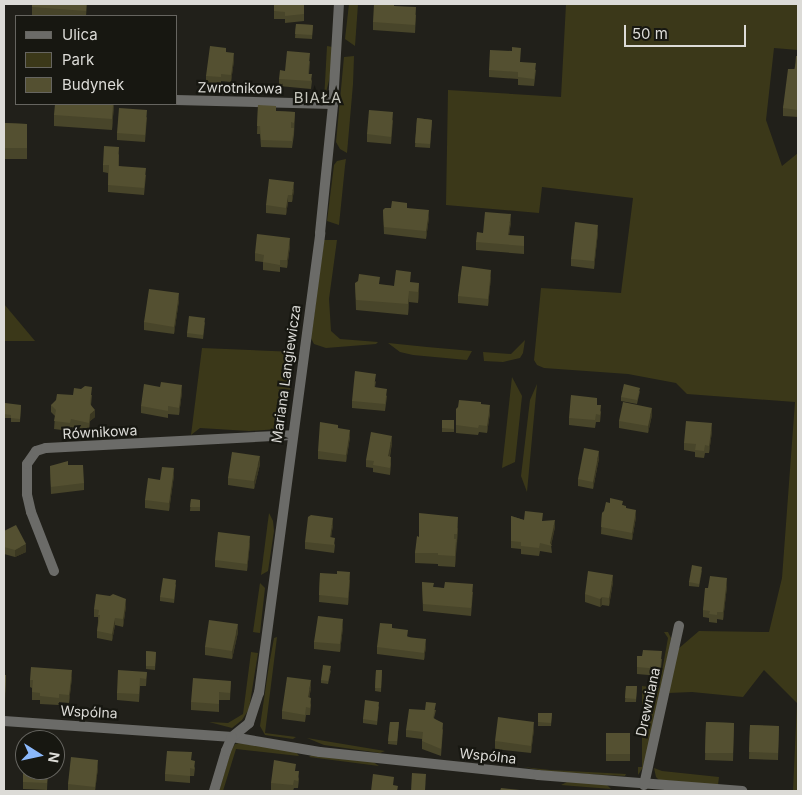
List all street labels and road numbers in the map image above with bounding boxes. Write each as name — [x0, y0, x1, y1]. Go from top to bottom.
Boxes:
street label: Zwrotnikowa — [197, 79, 283, 97]
street label: Mariana Langiewicza — [268, 304, 304, 444]
street label: Równikowa — [62, 422, 138, 442]
street label: Drewniana — [632, 666, 664, 738]
street label: Wspólna — [60, 702, 118, 722]
street label: Wspólna — [459, 745, 517, 767]

